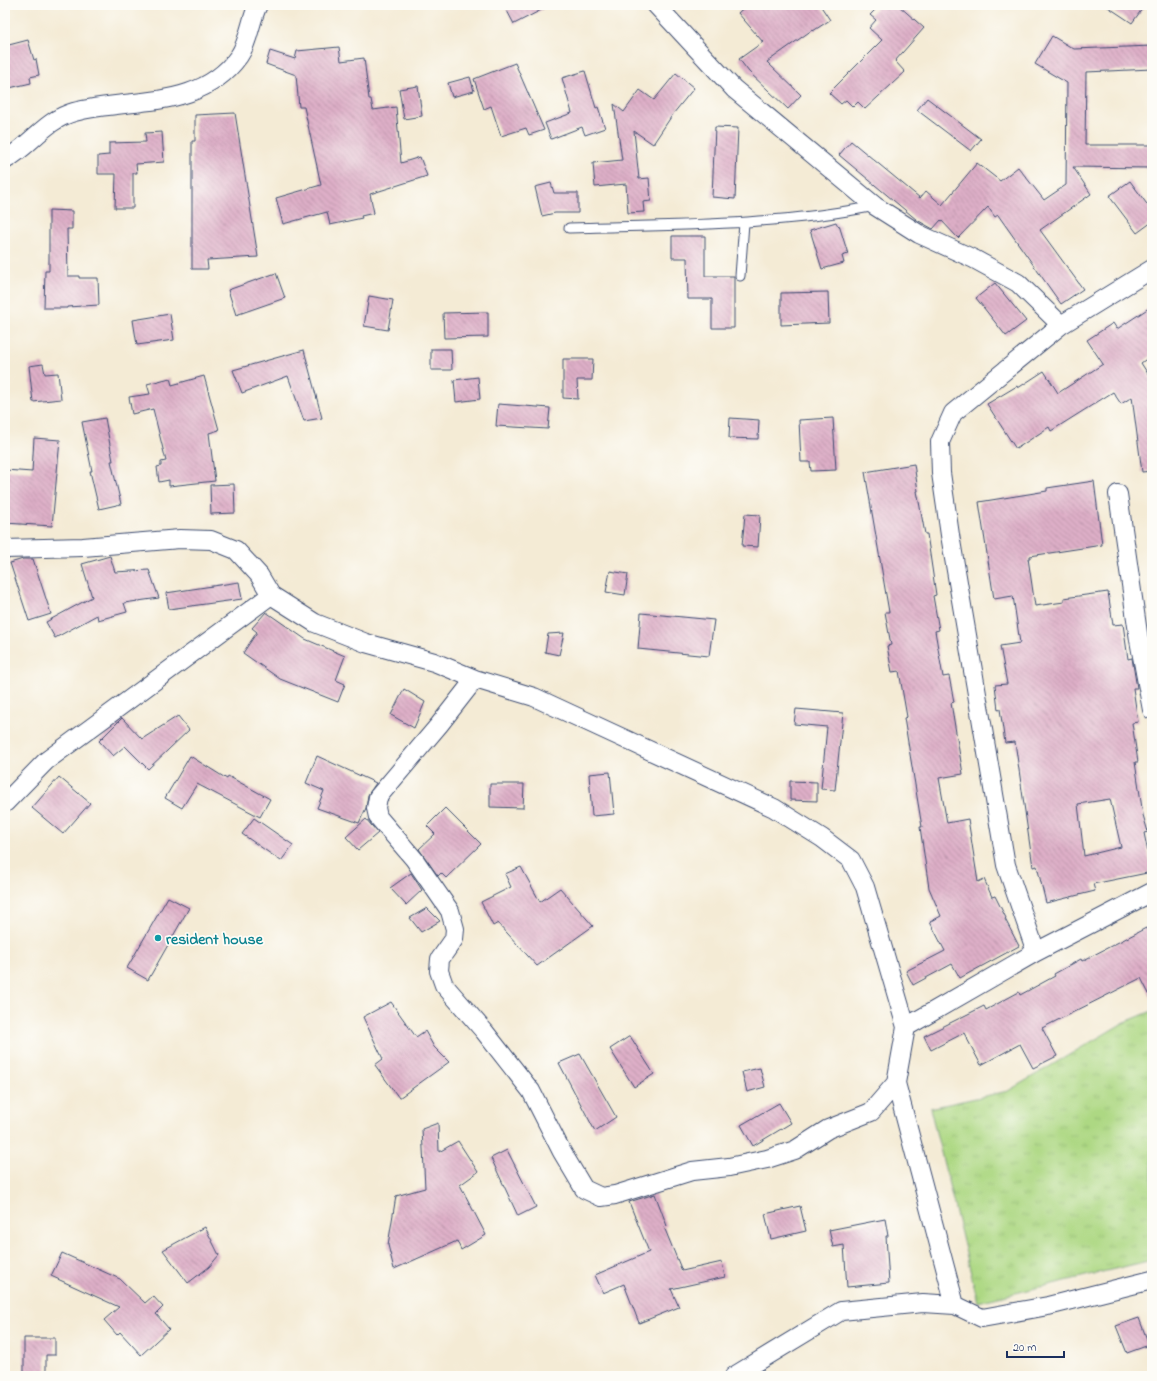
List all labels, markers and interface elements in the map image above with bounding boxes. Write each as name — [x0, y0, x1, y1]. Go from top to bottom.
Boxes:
place label: resident house — [166, 928, 264, 952]
marker: resident house — [153, 933, 163, 943]
scale bar — [1007, 1333, 1064, 1359]
text: 20 m — [1013, 1339, 1036, 1357]

